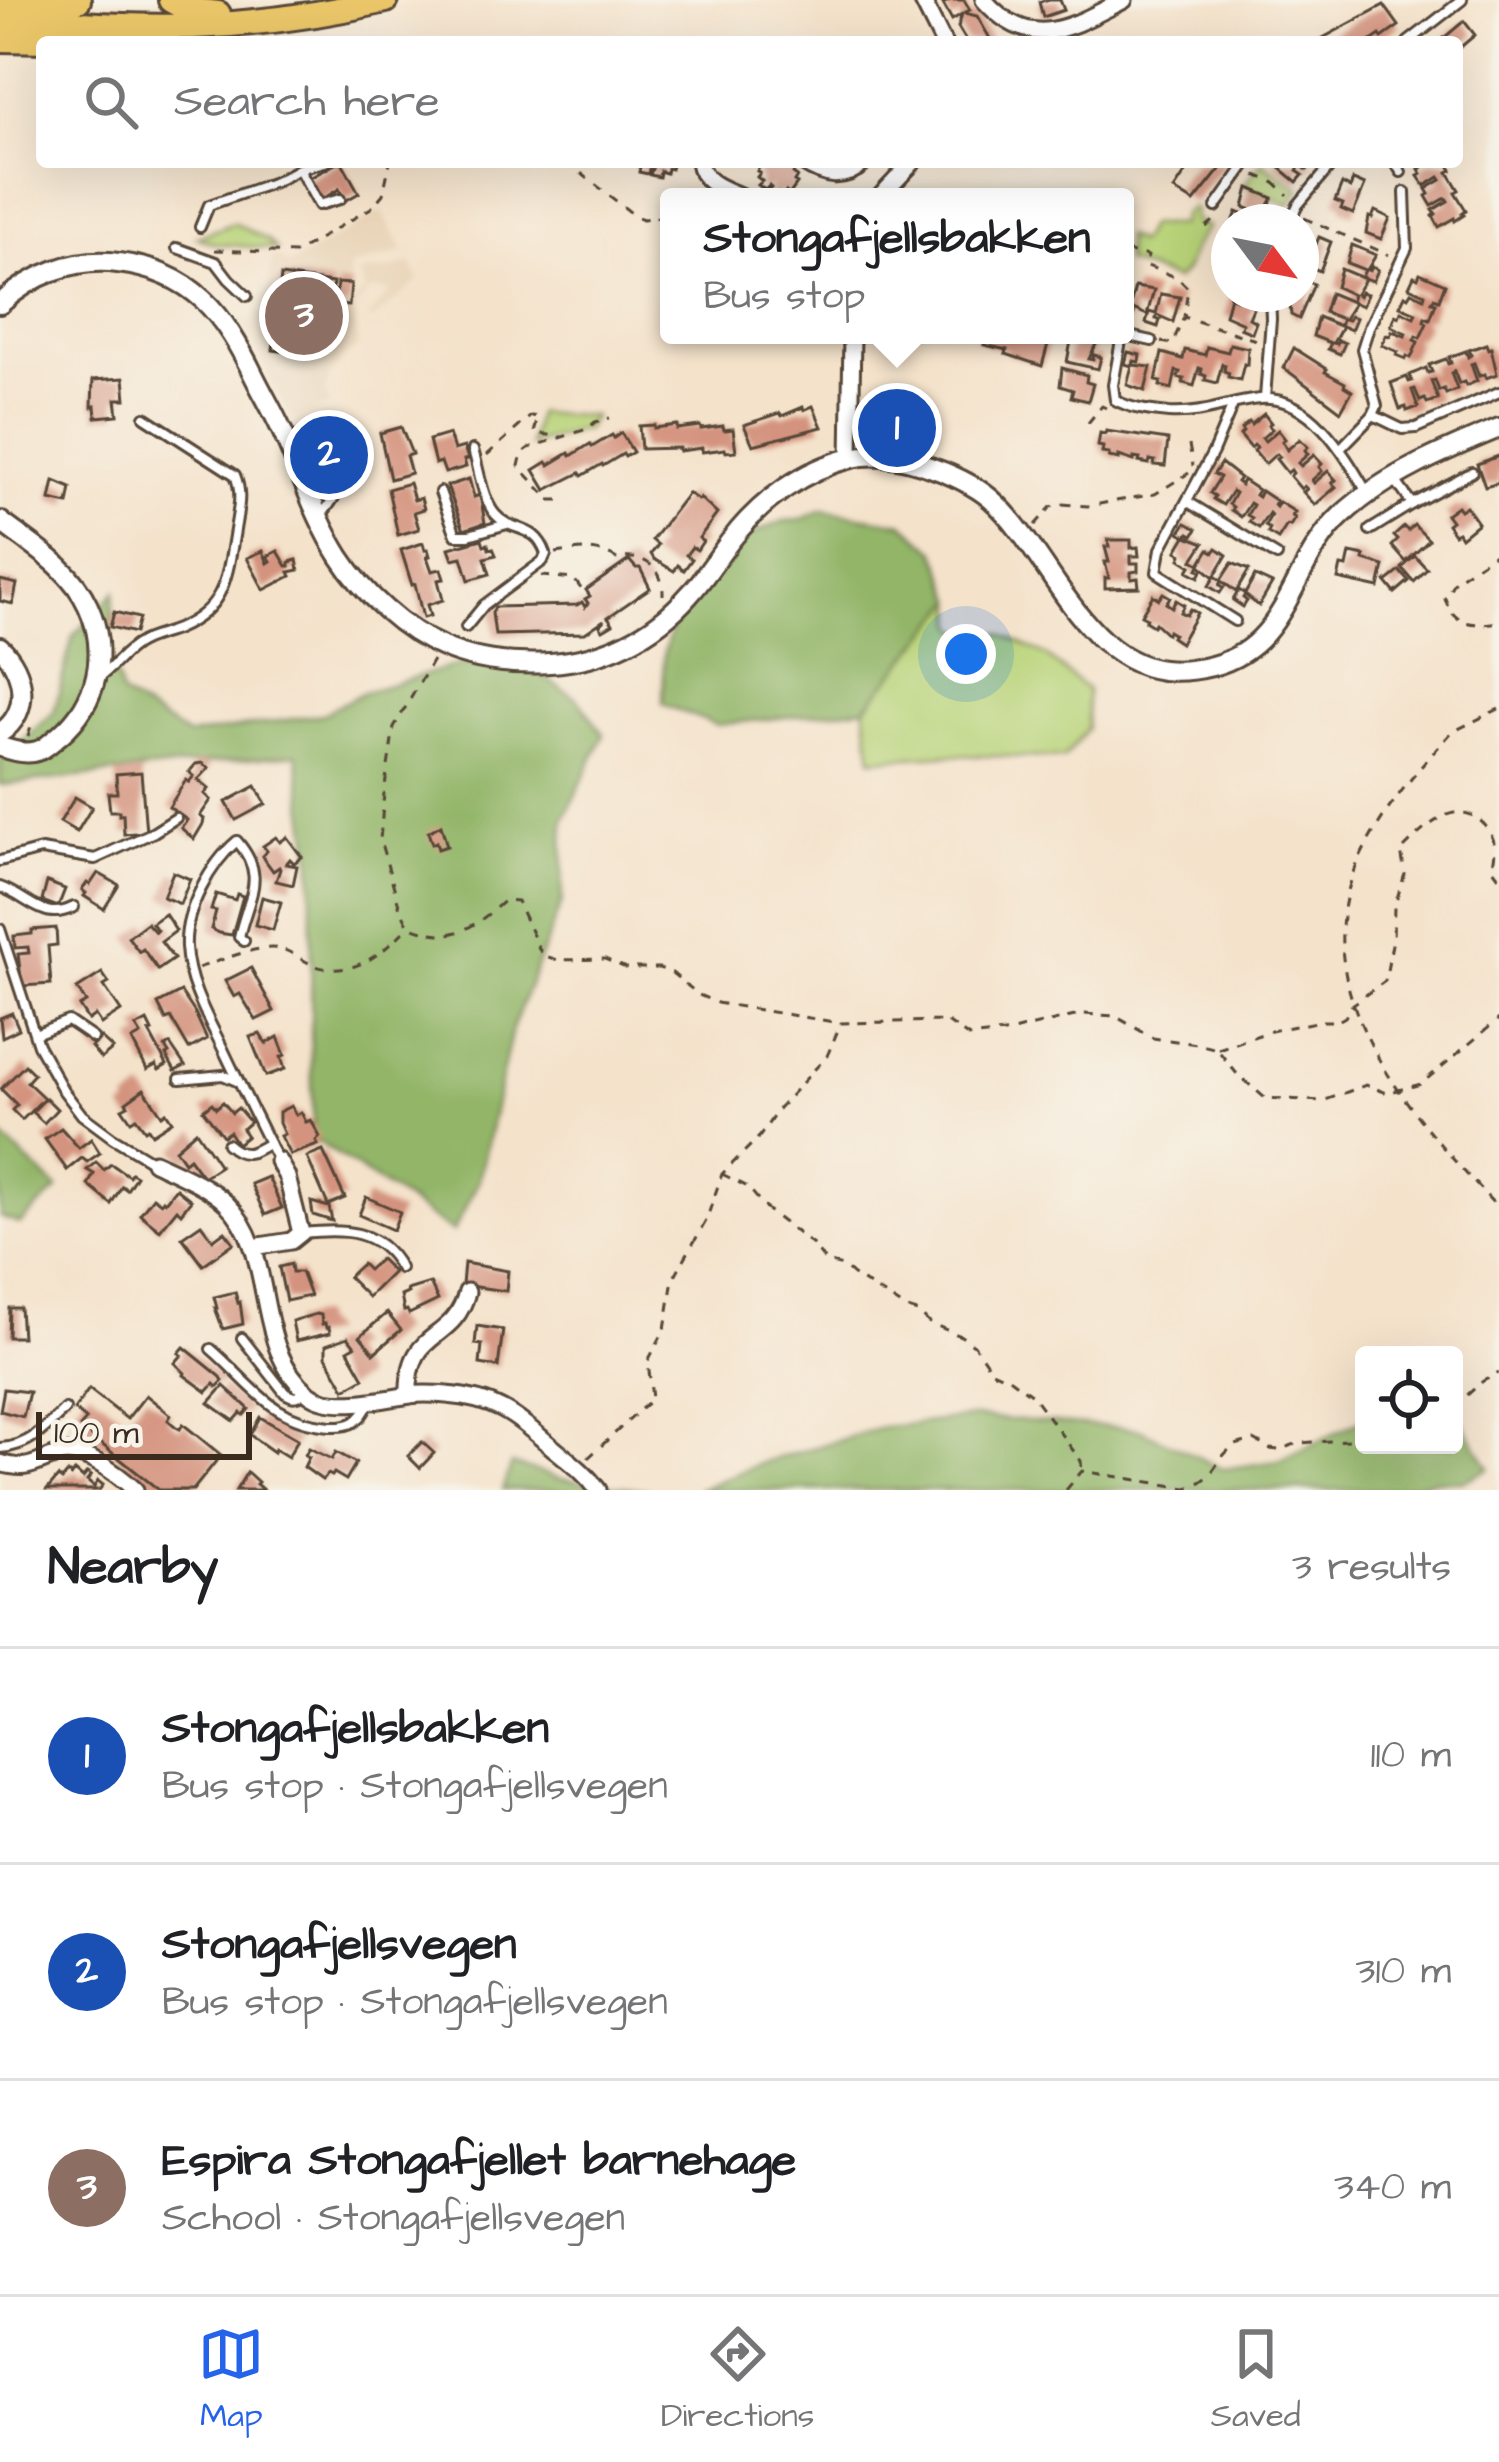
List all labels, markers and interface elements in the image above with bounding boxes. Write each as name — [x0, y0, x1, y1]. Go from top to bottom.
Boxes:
search box — [36, 36, 1463, 168]
icon: search — [78, 69, 144, 135]
text: Search here — [174, 71, 440, 133]
popup — [660, 188, 1134, 344]
north arrow — [1211, 204, 1319, 312]
text: Stongafjellsbakken — [703, 208, 1091, 270]
text: Bus stop — [703, 270, 865, 324]
pin: 3 — [265, 271, 343, 361]
pin: 1 — [858, 383, 936, 473]
pin: 2 — [290, 410, 368, 500]
your location — [936, 624, 996, 684]
map controls — [1355, 1346, 1463, 1454]
button: locate — [1355, 1346, 1463, 1454]
scale bar — [36, 1406, 252, 1459]
text: 100 m — [54, 1410, 139, 1456]
text: Nearby — [48, 1533, 218, 1604]
text: 3 results — [1292, 1541, 1451, 1595]
text: Stongafjellsbakken — [162, 1698, 549, 1760]
text: 1 — [85, 1729, 90, 1783]
text: 110 m — [1370, 1729, 1451, 1783]
text: Bus stop · Stongafjellsvegen — [162, 1760, 668, 1814]
text: Stongafjellsvegen — [162, 1914, 517, 1976]
text: 2 — [76, 1945, 98, 1999]
text: 310 m — [1356, 1945, 1451, 1999]
text: Bus stop · Stongafjellsvegen — [162, 1976, 668, 2030]
text: Espira Stongafjellet barnehage — [162, 2130, 796, 2192]
text: 3 — [77, 2161, 97, 2215]
text: 340 m — [1334, 2161, 1451, 2215]
text: School · Stongafjellsvegen — [162, 2192, 625, 2246]
tab: Map — [198, 2321, 264, 2439]
tab: Directions — [661, 2321, 814, 2439]
tab: Saved — [1211, 2321, 1301, 2439]

